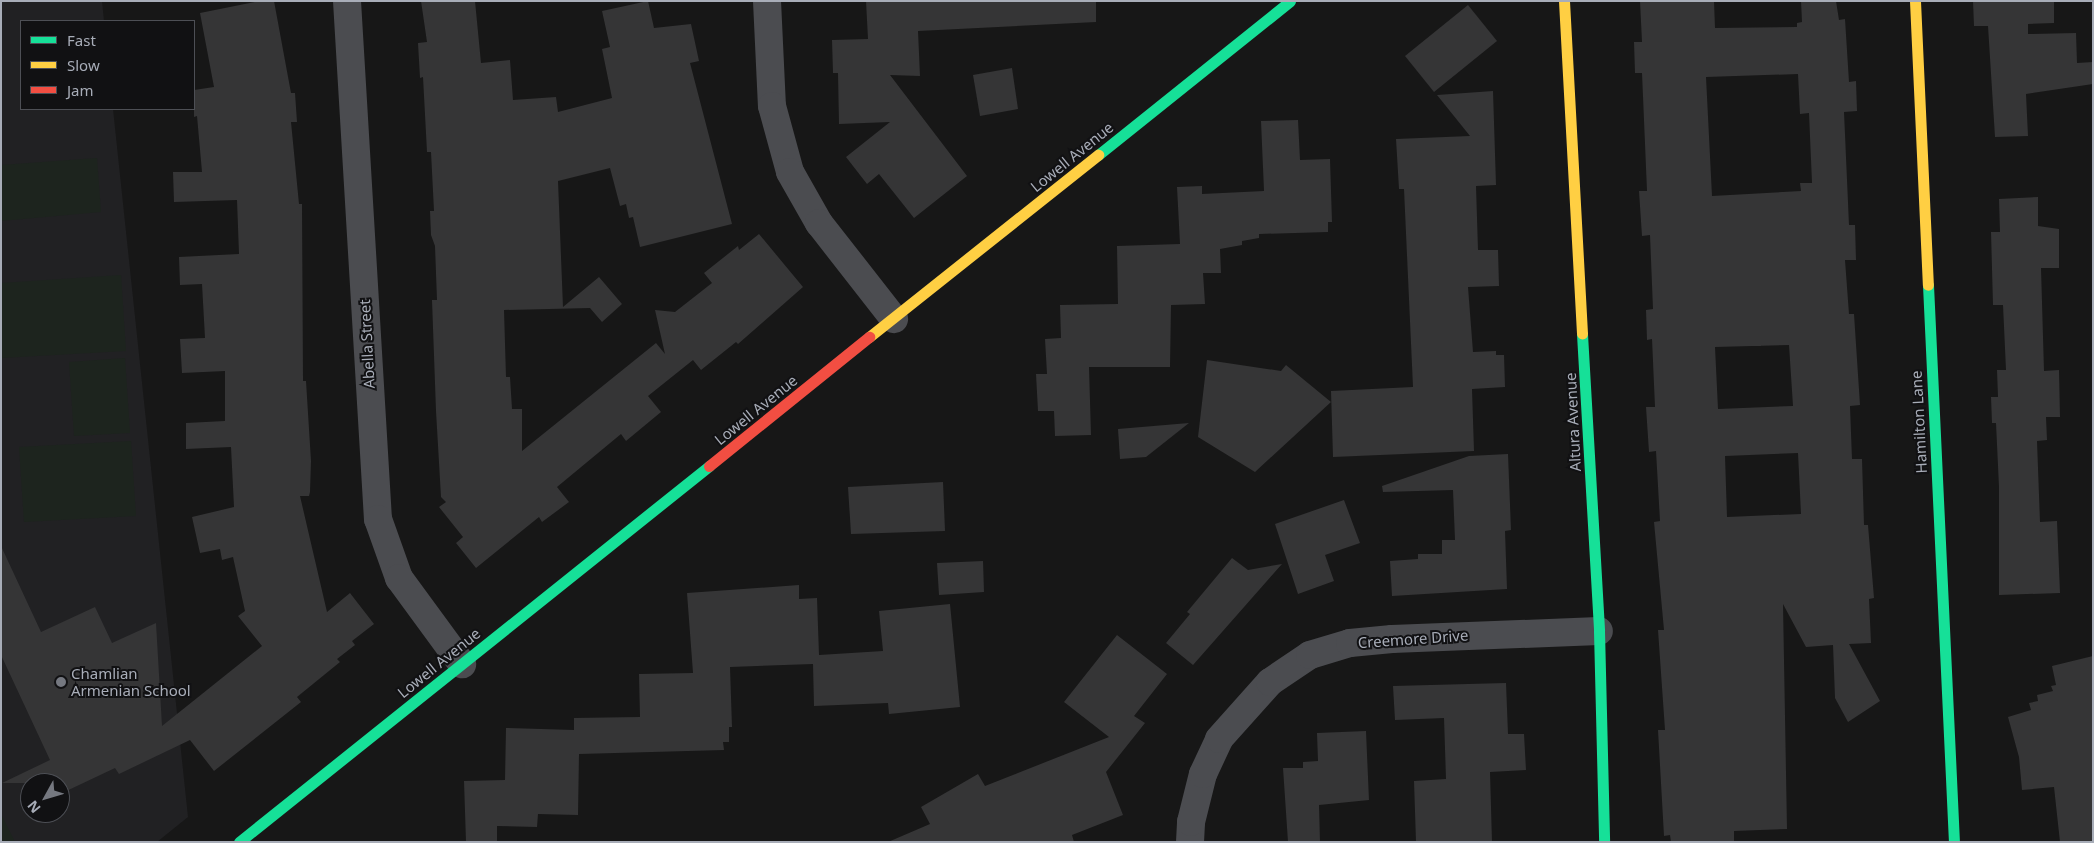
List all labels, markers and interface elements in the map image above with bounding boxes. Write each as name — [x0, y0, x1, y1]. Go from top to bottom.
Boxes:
legend — [20, 20, 195, 110]
text: Fast — [67, 30, 96, 50]
text: Slow — [67, 55, 100, 75]
text: Jam — [67, 80, 94, 100]
street label: Lowell Avenue — [1027, 118, 1117, 196]
street label: Abella Street — [356, 299, 378, 389]
street label: Hamilton Lane — [1907, 370, 1931, 474]
street label: Lowell Avenue — [711, 371, 801, 449]
street label: Altura Avenue — [1561, 372, 1585, 472]
street label: Lowell Avenue — [394, 624, 484, 702]
street label: Creemore Drive — [1357, 626, 1469, 652]
place label: Chamlian Armenian School — [71, 664, 191, 699]
marker: Chamlian Armenian School — [55, 676, 67, 688]
north arrow — [20, 773, 70, 823]
text: N — [23, 797, 45, 818]

